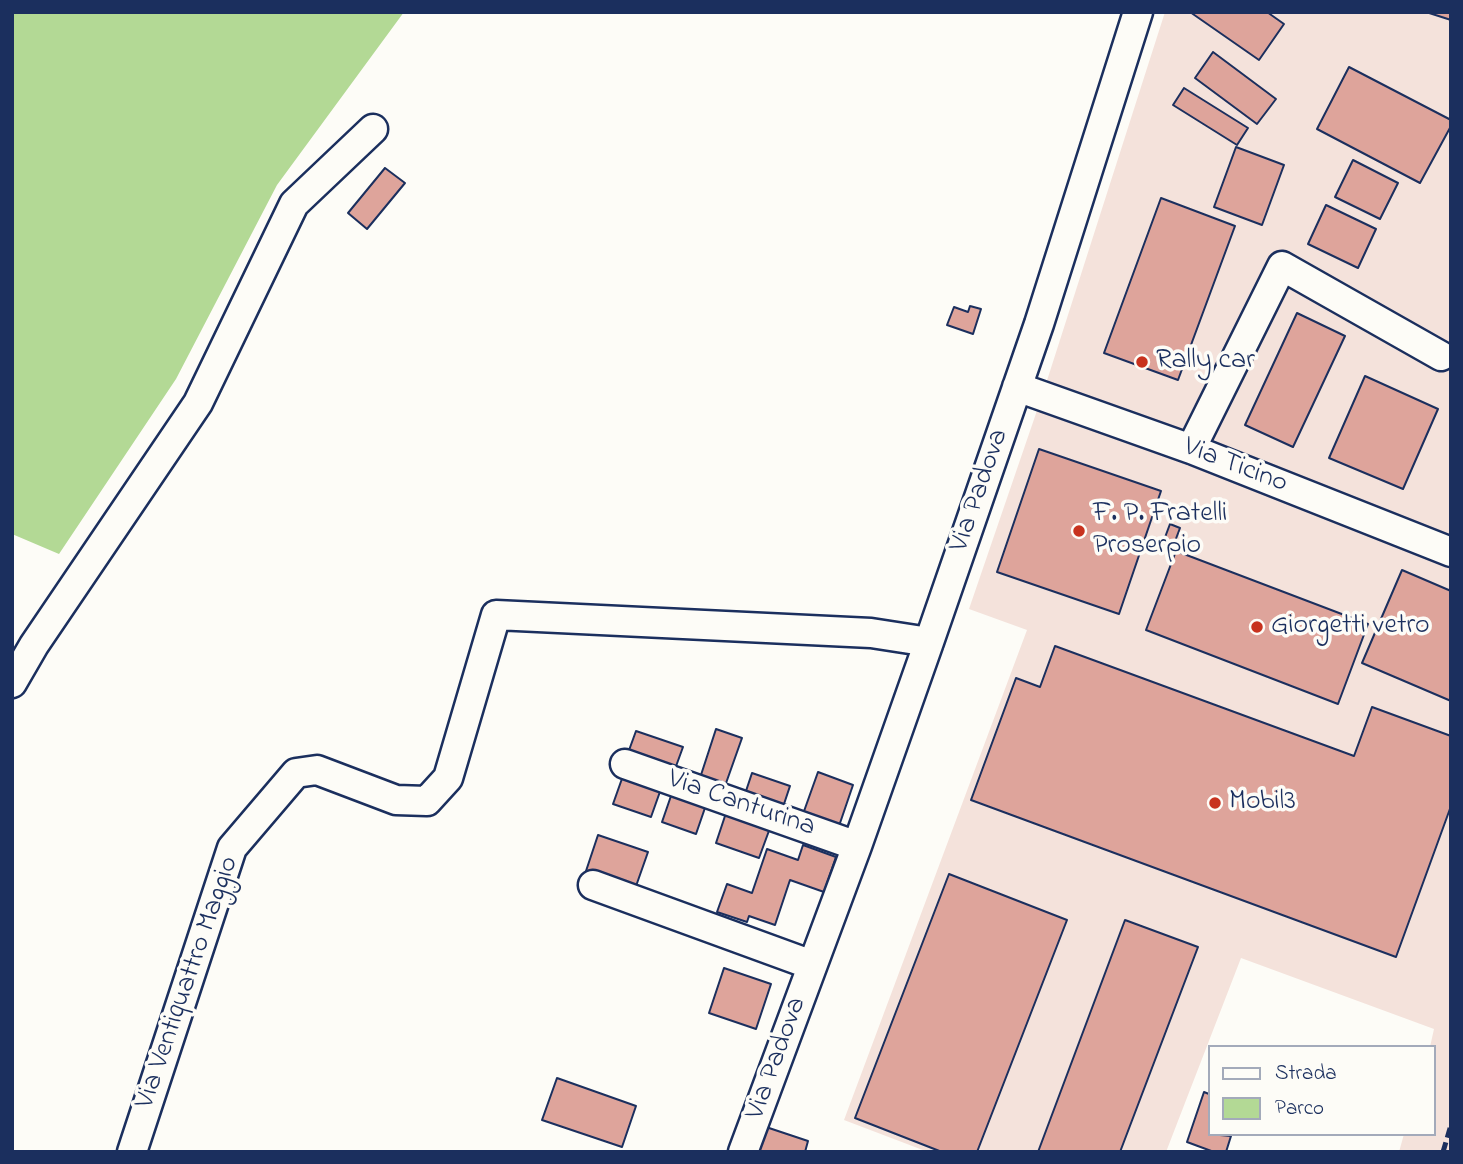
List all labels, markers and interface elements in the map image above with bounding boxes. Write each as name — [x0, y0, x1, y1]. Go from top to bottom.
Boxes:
place label: Rally car — [1156, 345, 1255, 379]
marker: Rally car — [1134, 354, 1150, 370]
street label: Via Padova — [944, 425, 1018, 557]
street label: Via Ticino — [1178, 432, 1292, 502]
place label: F. P. Fratelli Proserpio — [1093, 498, 1227, 564]
marker: F. P. Fratelli Proserpio — [1071, 523, 1087, 539]
place label: Giorgetti vetro — [1271, 610, 1430, 644]
marker: Giorgetti vetro — [1249, 619, 1265, 635]
street label: Via Canturina — [663, 764, 819, 846]
place label: Mobil3 — [1229, 786, 1296, 820]
marker: Mobil3 — [1207, 795, 1223, 811]
street label: Via Ventiquattro Maggio — [130, 853, 248, 1113]
street label: Via Padova — [740, 993, 816, 1125]
legend — [1208, 1045, 1435, 1136]
text: Strada — [1275, 1059, 1337, 1089]
text: Parco — [1275, 1094, 1324, 1124]

